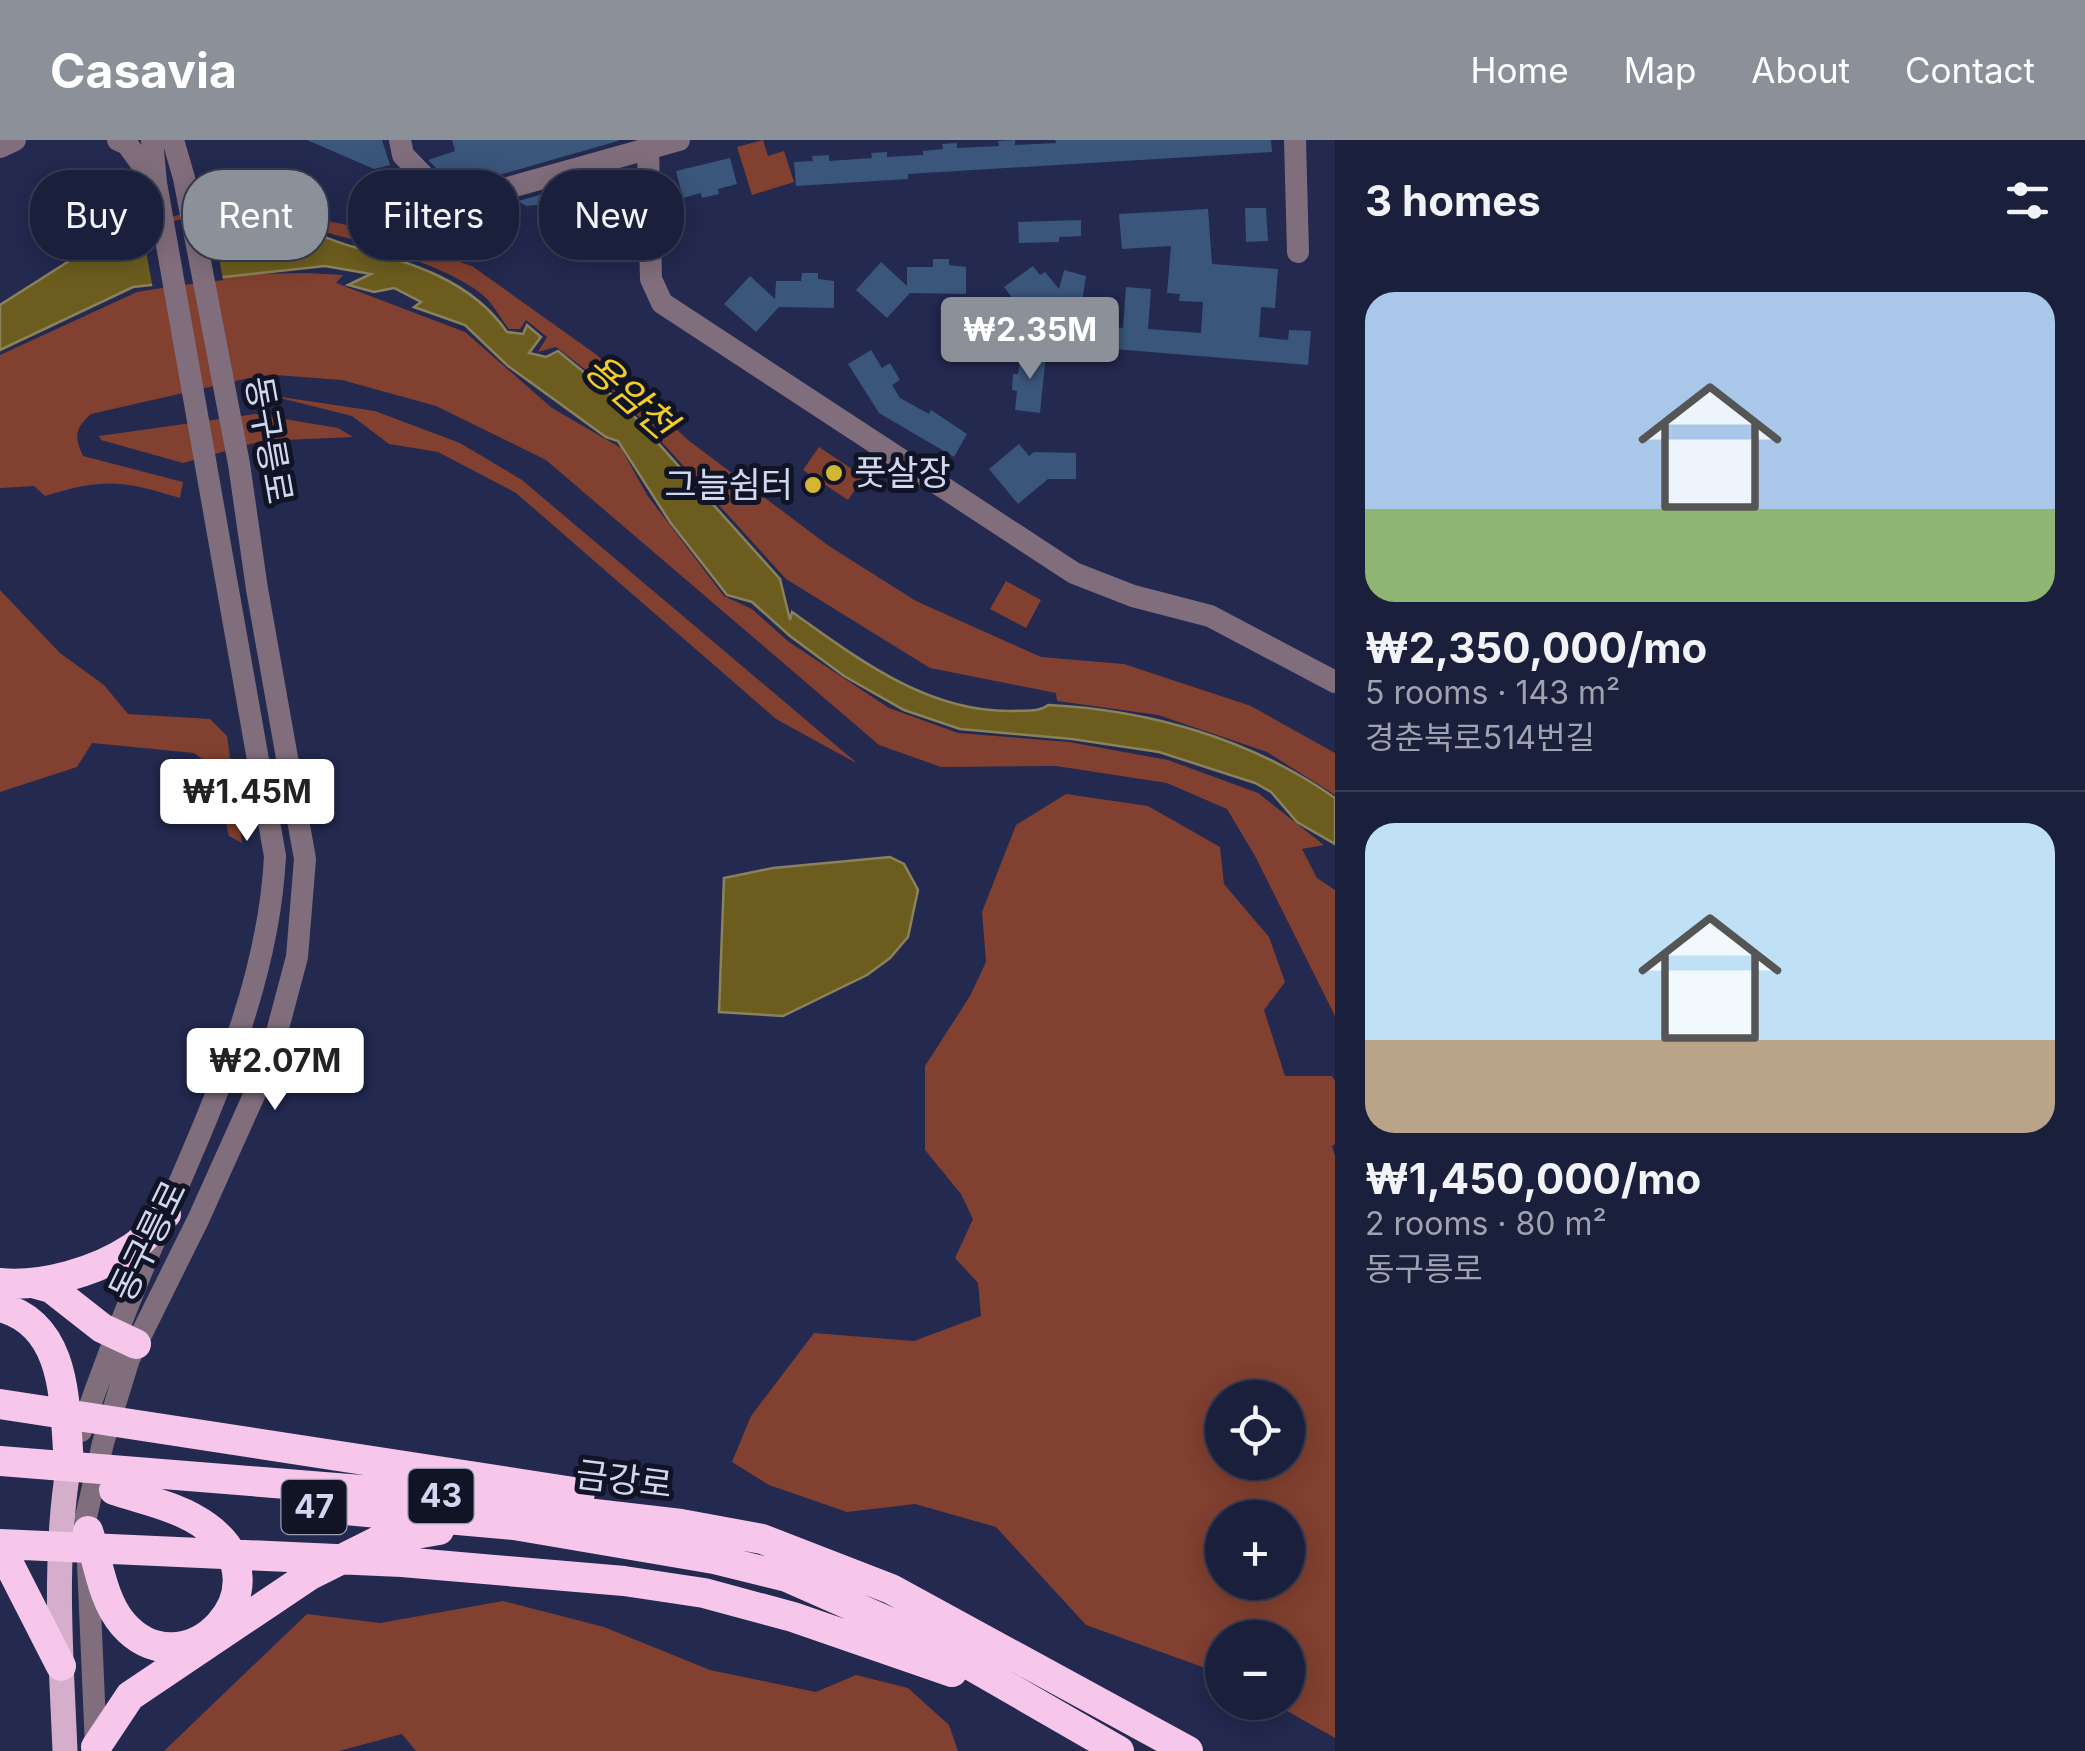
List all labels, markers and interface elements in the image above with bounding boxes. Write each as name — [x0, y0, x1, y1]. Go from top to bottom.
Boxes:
text: Casavia — [50, 41, 237, 100]
text: Home — [1471, 49, 1569, 91]
text: Map — [1624, 49, 1696, 91]
text: About — [1751, 49, 1850, 91]
text: Contact — [1905, 49, 2035, 91]
chip: Buy — [30, 170, 163, 260]
chip: Rent — [183, 170, 328, 260]
chip: Filters — [348, 170, 519, 260]
chip: New — [539, 170, 684, 260]
icon: filters — [2000, 173, 2055, 228]
text: 3 homes — [1365, 175, 1541, 226]
pin: ₩2.35M — [949, 297, 1111, 382]
text: ₩2.35M — [963, 310, 1097, 349]
water label: 용암천 — [576, 343, 688, 450]
icon: home — [1620, 357, 1800, 537]
street label: 동구릉로 — [238, 373, 302, 507]
place label: 풋살장 — [854, 451, 951, 493]
marker: 풋살장 — [823, 462, 845, 484]
place label: 그늘쉼터 — [664, 463, 793, 505]
marker: 그늘쉼터 — [802, 474, 824, 496]
text: ₩2,350,000/mo — [1365, 622, 1707, 673]
text: 5 rooms · 143 m² — [1365, 673, 1620, 712]
text: 경춘북로514번길 — [1365, 718, 1595, 757]
pin: ₩1.45M — [166, 759, 328, 844]
text: ₩1.45M — [182, 772, 312, 811]
icon: home — [1620, 888, 1800, 1068]
pin: ₩2.07M — [194, 1028, 356, 1113]
text: ₩2.07M — [209, 1041, 341, 1080]
text: ₩1,450,000/mo — [1365, 1153, 1701, 1204]
street label: 동구릉로 — [100, 1173, 194, 1308]
text: 2 rooms · 80 m² — [1365, 1204, 1607, 1243]
text: 동구릉로 — [1365, 1249, 1483, 1288]
map controls — [1205, 1380, 1305, 1720]
button: locate — [1205, 1380, 1305, 1480]
street label: 금강로 — [574, 1452, 675, 1506]
road number: 43 — [408, 1469, 474, 1523]
road number: 47 — [282, 1480, 346, 1534]
button: + — [1205, 1500, 1305, 1600]
button: − — [1205, 1620, 1305, 1720]

